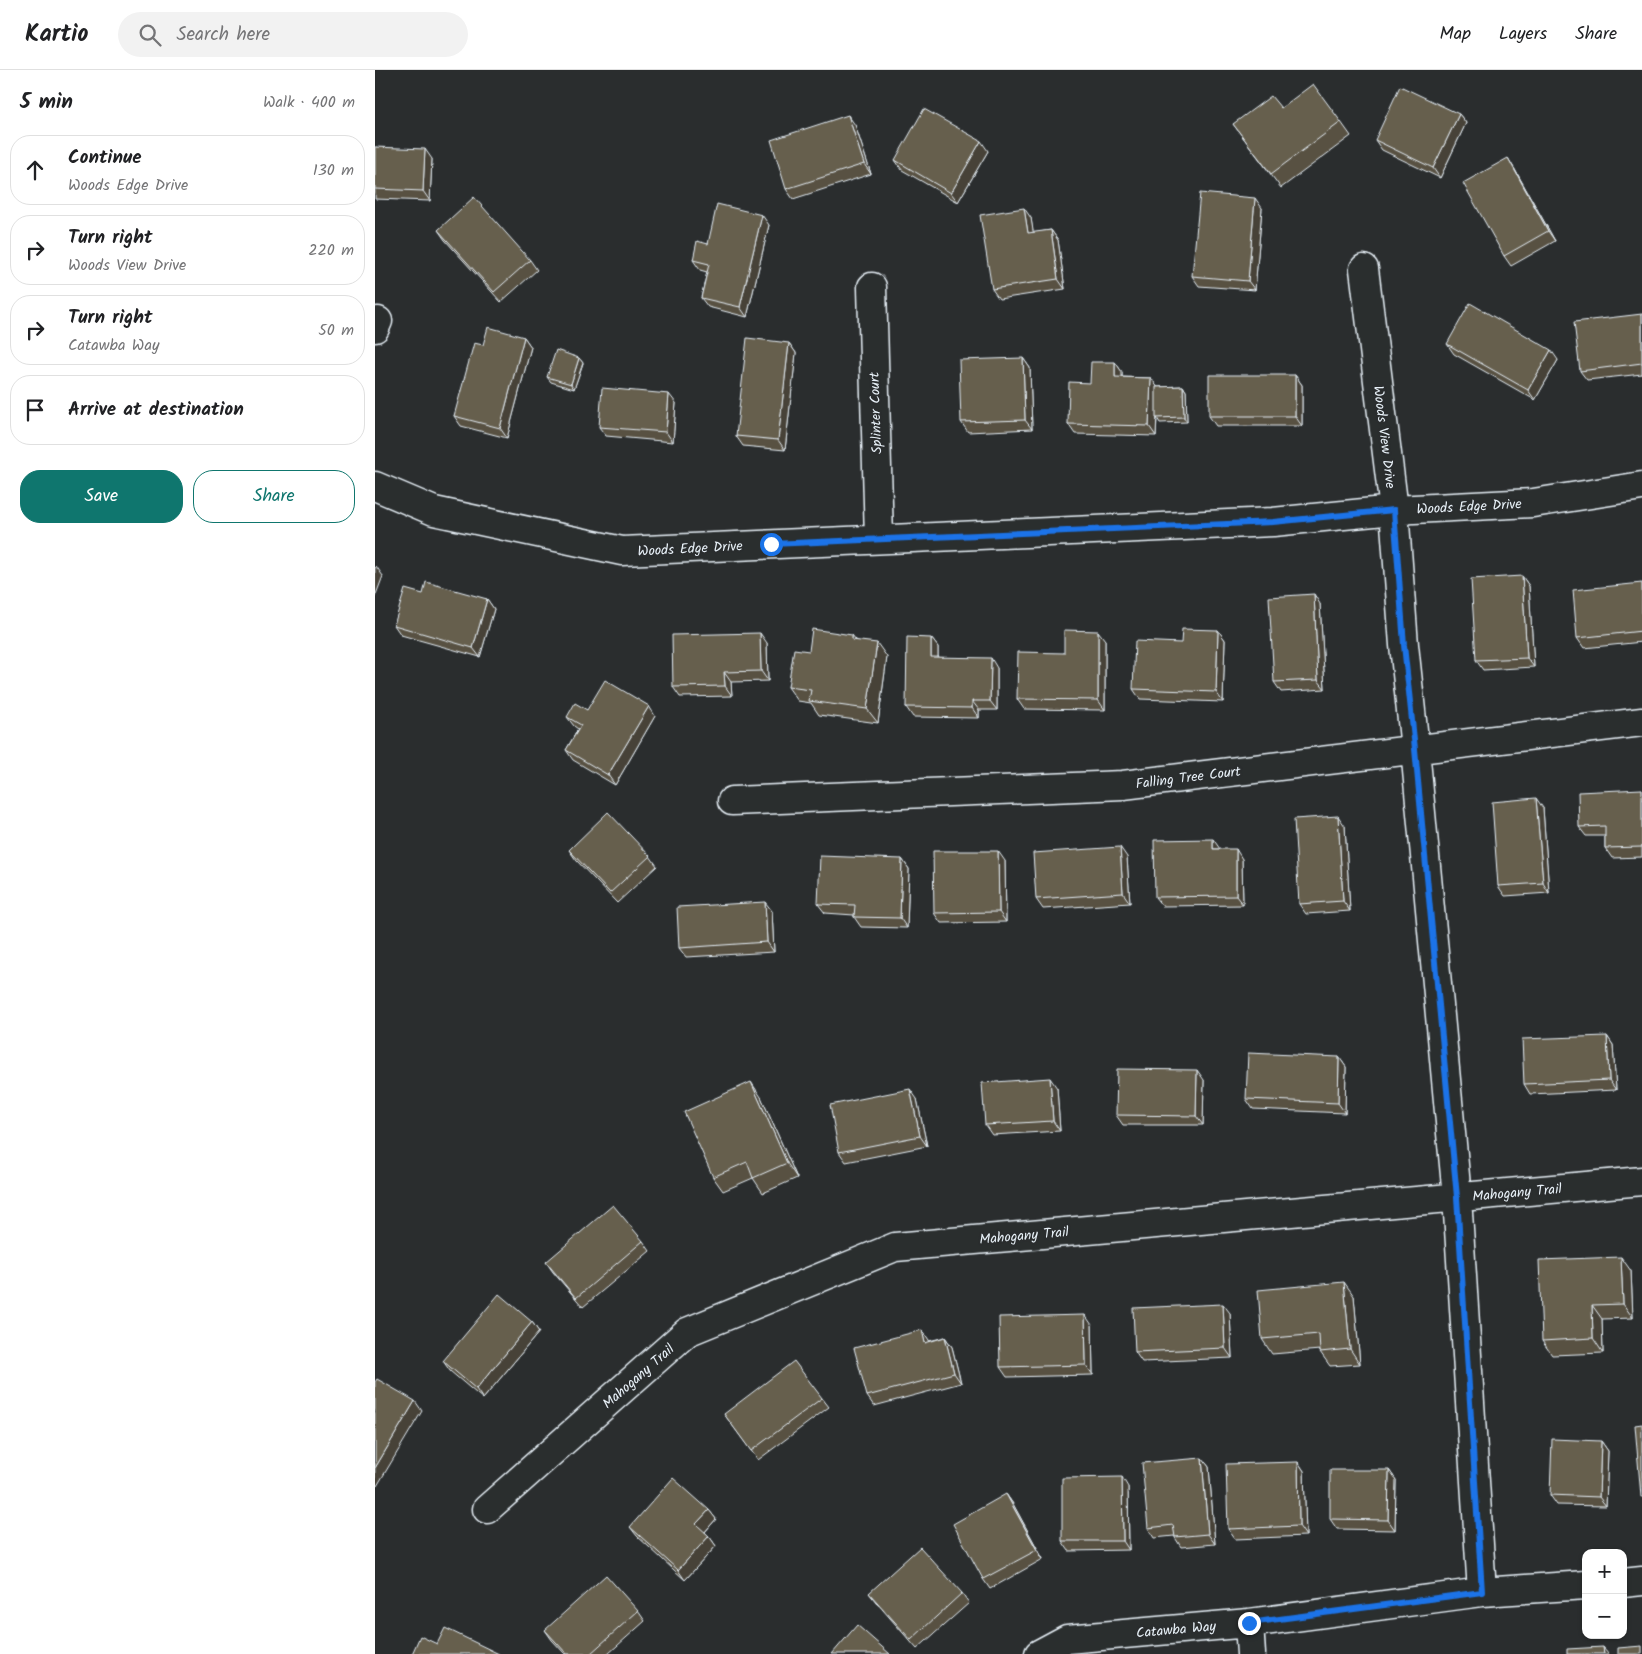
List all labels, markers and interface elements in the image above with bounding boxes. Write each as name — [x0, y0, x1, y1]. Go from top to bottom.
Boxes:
search box — [118, 12, 468, 57]
text: Kartio — [25, 15, 88, 54]
text: Search here — [176, 20, 270, 50]
text: Map — [1440, 20, 1471, 49]
text: Layers — [1499, 20, 1547, 49]
text: Share — [1575, 20, 1617, 49]
icon: search — [136, 21, 164, 49]
text: 5 min — [20, 86, 73, 119]
text: Walk · 400 m — [263, 90, 355, 115]
text: Continue — [68, 143, 141, 173]
icon: ahead — [21, 156, 49, 184]
text: 130 m — [313, 158, 354, 183]
text: Woods Edge Drive — [68, 173, 188, 198]
text: Turn right — [68, 223, 153, 253]
icon: right — [21, 236, 49, 264]
text: 220 m — [308, 238, 354, 263]
text: Woods View Drive — [68, 253, 186, 278]
text: Turn right — [68, 303, 153, 333]
icon: right — [21, 316, 49, 344]
text: 50 m — [318, 318, 354, 343]
text: Catawba Way — [68, 333, 159, 358]
street label: Splinter Court — [864, 371, 888, 454]
street label: Woods View Drive — [1367, 384, 1401, 491]
text: Arrive at destination — [68, 395, 244, 425]
icon: arrive — [21, 396, 49, 424]
button: Save — [20, 470, 183, 523]
button: Share — [193, 470, 355, 523]
street label: Woods Edge Drive — [1416, 493, 1523, 521]
route start — [760, 533, 783, 556]
street label: Woods Edge Drive — [637, 535, 744, 563]
street label: Falling Tree Court — [1134, 761, 1242, 795]
street label: Mahogany Trail — [1471, 1178, 1563, 1208]
street label: Mahogany Trail — [978, 1221, 1070, 1251]
street label: Mahogany Trail — [598, 1339, 680, 1415]
map controls — [1582, 1549, 1627, 1639]
button: + — [1582, 1549, 1627, 1594]
button: − — [1582, 1594, 1627, 1639]
route end — [1238, 1612, 1261, 1635]
street label: Catawba Way — [1135, 1616, 1217, 1644]

